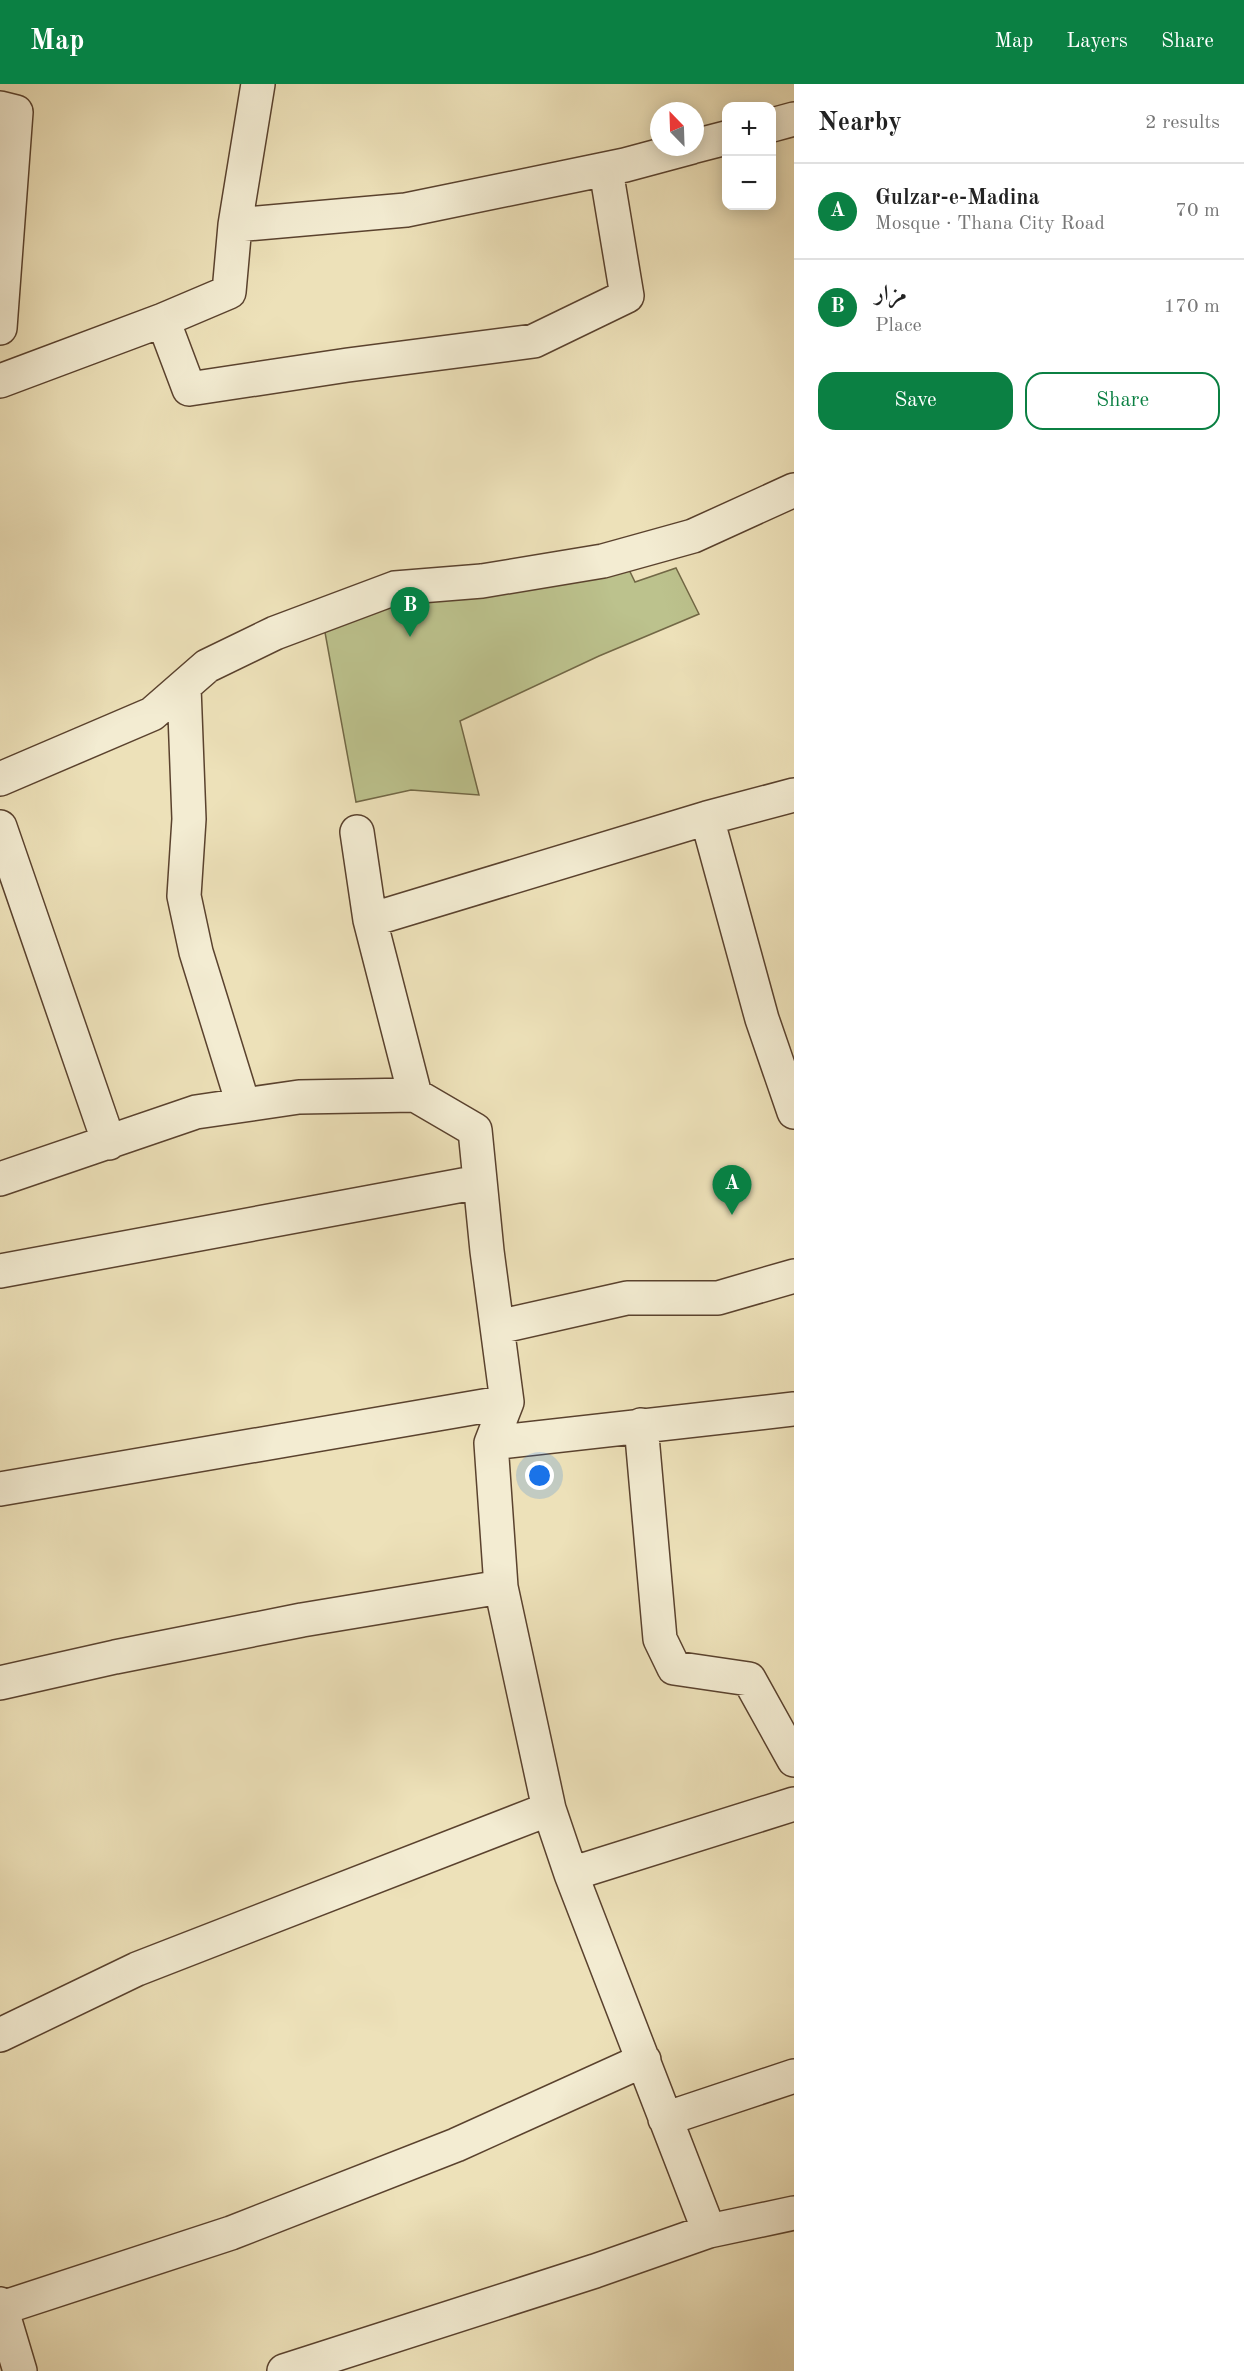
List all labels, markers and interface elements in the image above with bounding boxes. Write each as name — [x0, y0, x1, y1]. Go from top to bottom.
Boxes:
text: Map — [30, 28, 84, 56]
text: Map — [994, 31, 1033, 52]
text: Layers — [1066, 31, 1128, 52]
text: Share — [1161, 31, 1214, 52]
north arrow — [650, 102, 704, 156]
map controls — [722, 102, 776, 210]
button: + — [722, 102, 776, 156]
text: Nearby — [818, 110, 902, 136]
text: 2 results — [1145, 113, 1220, 133]
button: − — [722, 156, 776, 210]
text: Gulzar-e-Madina — [875, 187, 1040, 209]
text: A — [830, 201, 845, 221]
text: 70 m — [1175, 201, 1220, 221]
text: Mosque · Thana City Road — [875, 214, 1105, 234]
text: مزار — [875, 283, 907, 305]
text: B — [830, 297, 845, 317]
text: 170 m — [1164, 297, 1220, 317]
text: Place — [875, 316, 922, 336]
button: Save — [818, 372, 1013, 430]
button: Share — [1025, 372, 1220, 430]
pin: B — [390, 588, 430, 637]
pin: A — [712, 1166, 752, 1215]
your location — [525, 1461, 554, 1490]

